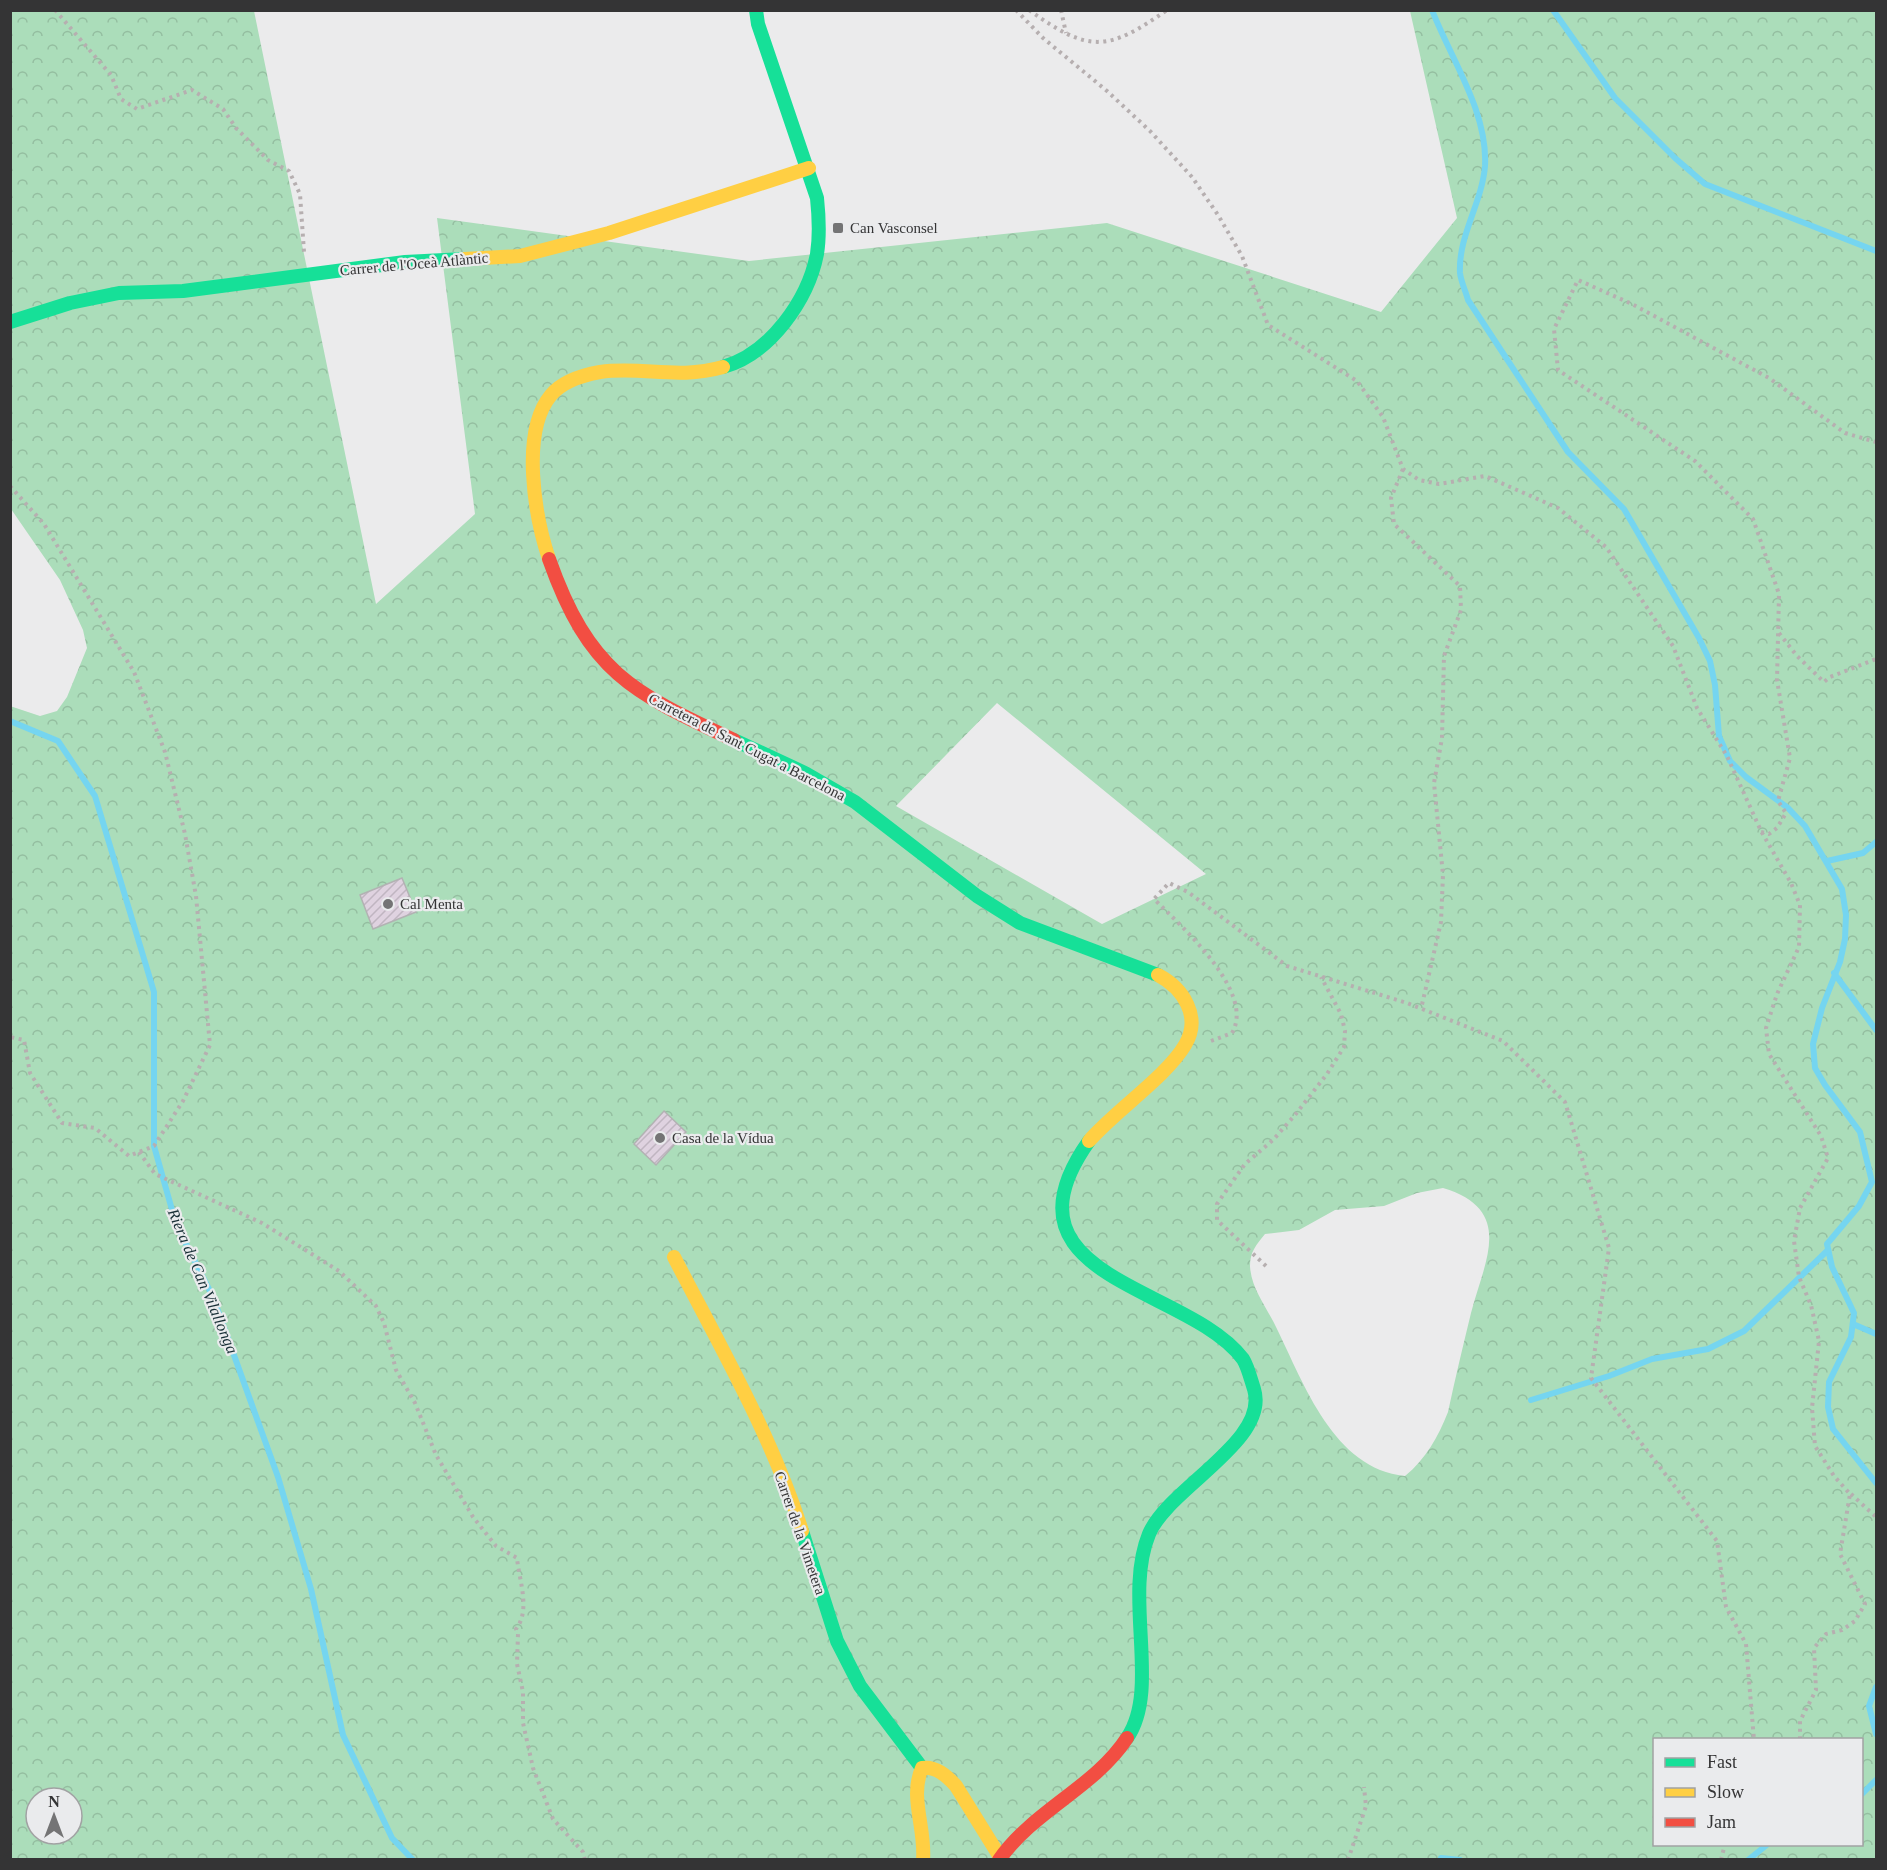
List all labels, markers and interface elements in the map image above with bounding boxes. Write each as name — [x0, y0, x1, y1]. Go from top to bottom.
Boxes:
place label: Can Vasconsel — [850, 220, 938, 236]
marker: Can Vasconsel — [831, 221, 845, 235]
street label: Carrer de l'Oceà Atlàntic — [339, 250, 489, 278]
street label: Carretera de Sant Cugat a Barcelona — [646, 690, 848, 804]
place label: Cal Menta — [400, 896, 463, 912]
marker: Cal Menta — [381, 897, 395, 911]
place label: Casa de la Vídua — [672, 1130, 774, 1146]
marker: Casa de la Vídua — [653, 1131, 667, 1145]
water label: Riera de Can Vilallonga — [163, 1205, 241, 1356]
street label: Carrer de la Vimetera — [771, 1469, 829, 1597]
legend — [1653, 1738, 1863, 1846]
text: Fast — [1707, 1752, 1737, 1772]
text: Slow — [1707, 1782, 1744, 1802]
north arrow — [24, 1786, 84, 1846]
text: N — [48, 1793, 60, 1810]
text: Jam — [1707, 1812, 1736, 1832]

